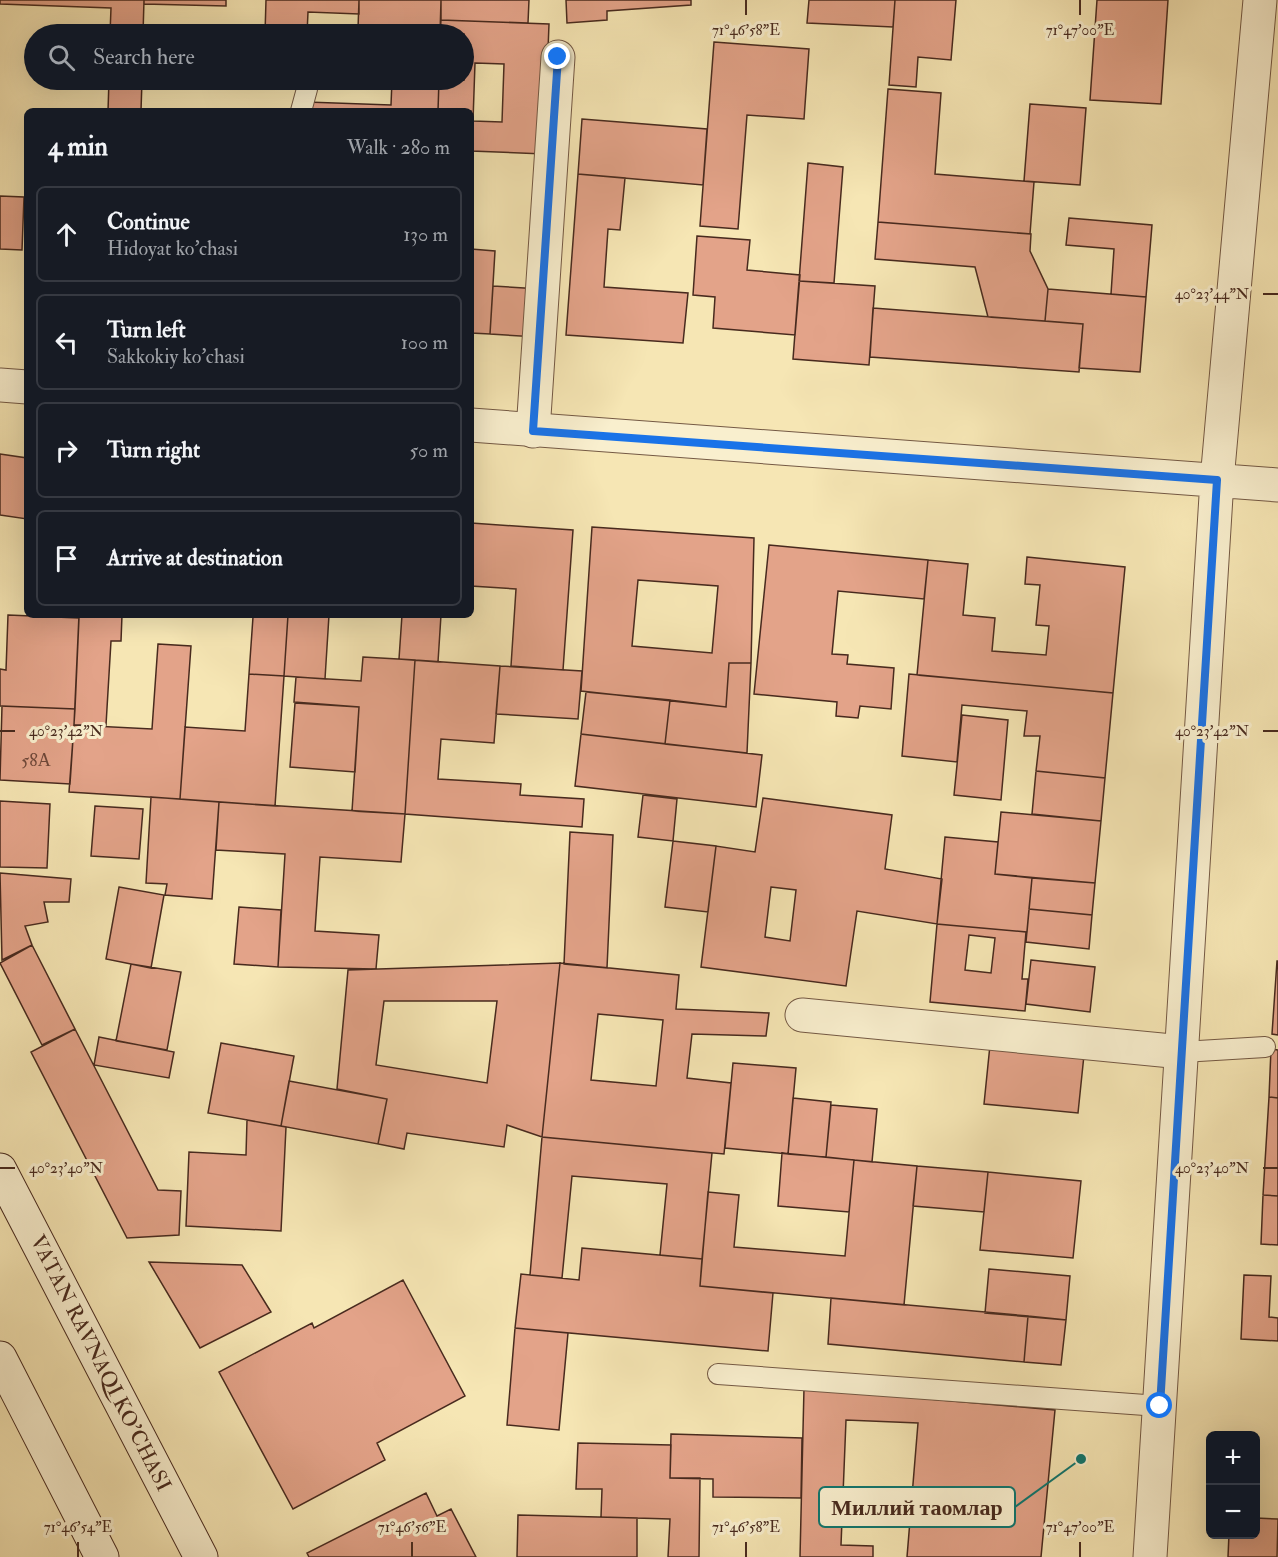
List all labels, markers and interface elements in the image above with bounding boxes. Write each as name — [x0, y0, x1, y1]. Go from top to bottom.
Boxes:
text: 71°46'58"E — [712, 21, 780, 40]
text: 71°47'00"E — [1046, 21, 1115, 40]
search box — [24, 24, 474, 90]
icon: search — [45, 41, 78, 74]
text: Search here — [93, 43, 195, 71]
route end — [544, 43, 570, 69]
text: 4 min — [48, 131, 108, 163]
text: Walk · 280 m — [347, 135, 450, 160]
text: Continue — [107, 208, 190, 236]
icon: ahead — [50, 218, 83, 251]
text: 130 m — [403, 222, 448, 247]
text: Hidoyat ko'chasi — [107, 236, 238, 261]
text: 40°23'44"N — [1175, 285, 1250, 304]
text: Turn left — [107, 316, 186, 344]
icon: left — [50, 326, 83, 359]
text: 100 m — [401, 330, 448, 355]
text: Sakkokiy ko'chasi — [107, 344, 245, 369]
icon: right — [50, 434, 83, 467]
text: Turn right — [107, 436, 200, 464]
text: 50 m — [409, 438, 448, 463]
icon: arrive — [50, 542, 83, 575]
text: Arrive at destination — [107, 544, 283, 572]
text: 40°23'42"N — [29, 722, 104, 741]
text: 40°23'42"N — [1175, 722, 1250, 741]
house number: 58А — [21, 749, 51, 772]
text: 40°23'40"N — [29, 1159, 104, 1178]
text: 40°23'40"N — [1175, 1159, 1250, 1178]
street label: VATAN RAVNAQI KO'CHASI — [24, 1230, 177, 1496]
route start — [1146, 1392, 1172, 1418]
map controls — [1206, 1431, 1260, 1539]
button: + — [1206, 1431, 1260, 1485]
button: − — [1206, 1485, 1260, 1539]
callout: Миллий таомлар — [819, 1487, 1015, 1527]
text: Миллий таомлар — [831, 1494, 1003, 1522]
text: 71°46'54"E — [44, 1518, 113, 1537]
text: 71°46'56"E — [378, 1518, 446, 1537]
text: 71°46'58"E — [712, 1518, 780, 1537]
text: 71°47'00"E — [1046, 1518, 1115, 1537]

